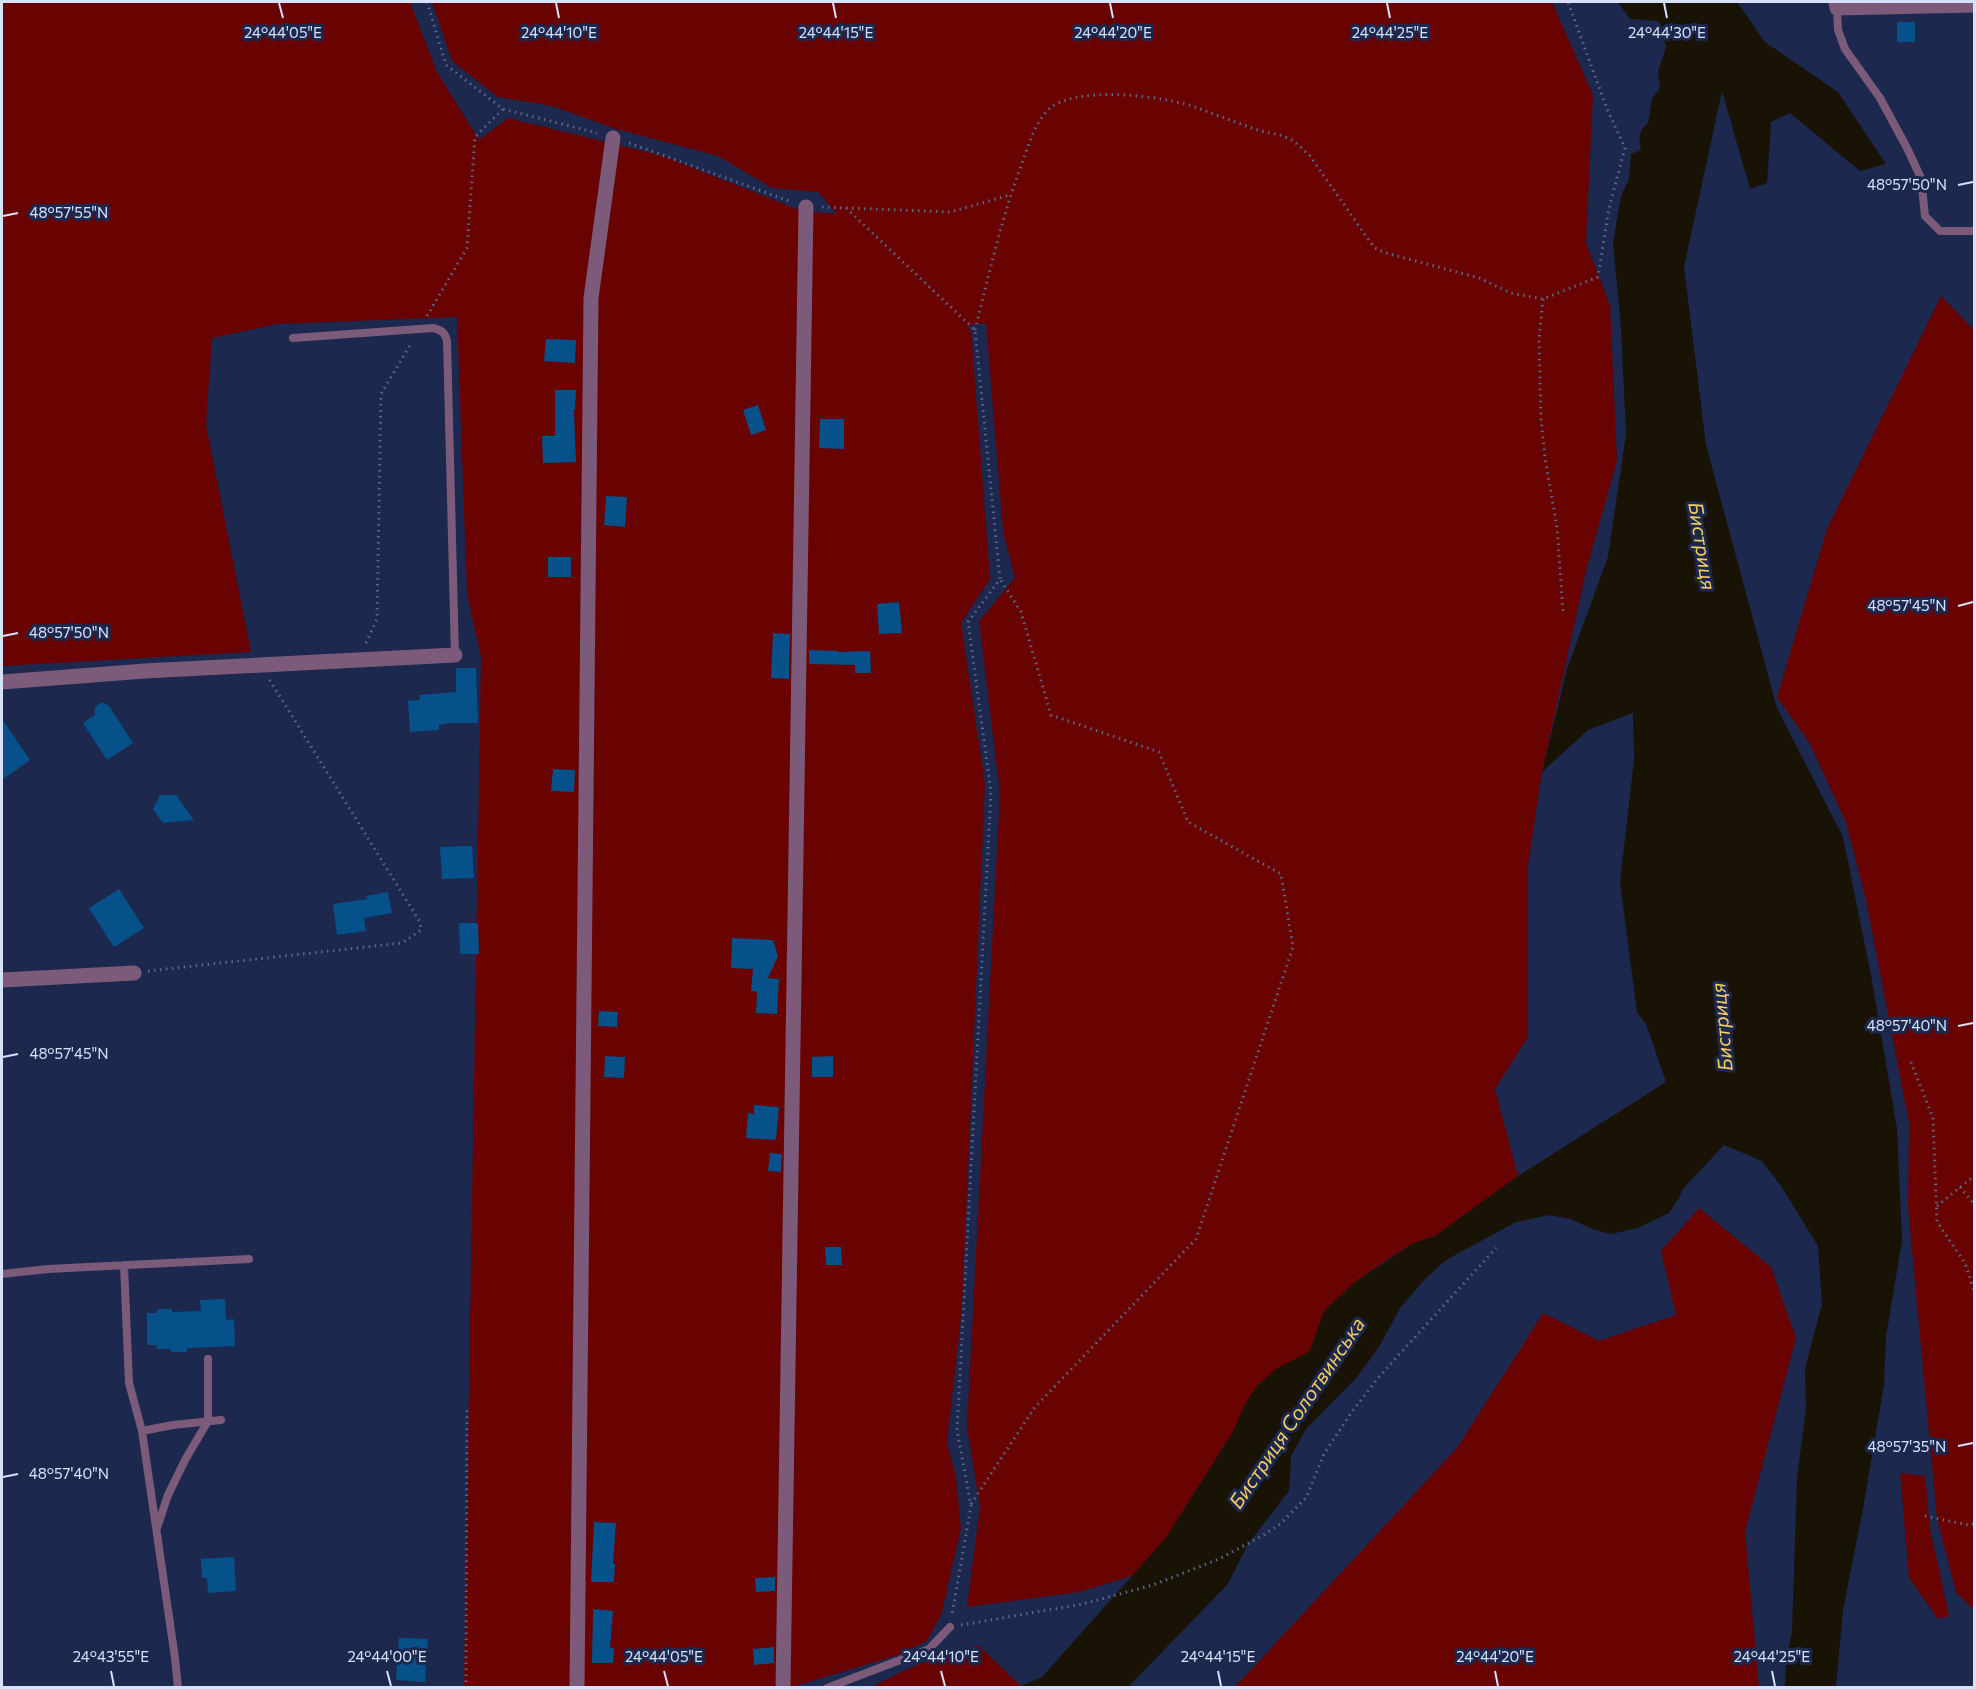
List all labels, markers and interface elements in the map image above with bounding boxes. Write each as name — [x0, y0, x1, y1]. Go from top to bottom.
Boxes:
text: 24°44'05"E — [244, 23, 322, 41]
text: 24°44'10"E — [521, 23, 597, 41]
text: 24°44'15"E — [799, 23, 873, 41]
text: 24°44'20"E — [1074, 23, 1152, 41]
text: 24°44'25"E — [1352, 23, 1428, 41]
text: 24°44'30"E — [1628, 23, 1706, 41]
text: 48°57'50"N — [1867, 175, 1947, 193]
text: 48°57'55"N — [30, 203, 108, 221]
water label: Бистриця — [1684, 500, 1722, 591]
text: 48°57'45"N — [1867, 596, 1947, 614]
text: 48°57'50"N — [29, 623, 109, 641]
water label: Бистриця — [1705, 982, 1737, 1072]
text: 48°57'40"N — [1867, 1016, 1947, 1034]
text: 48°57'45"N — [29, 1044, 109, 1062]
water label: Бистриця Солотвинська — [1223, 1312, 1369, 1513]
text: 48°57'35"N — [1868, 1437, 1946, 1455]
text: 48°57'40"N — [29, 1464, 109, 1482]
text: 24°43'55"E — [73, 1647, 149, 1665]
text: 24°44'00"E — [347, 1647, 427, 1665]
text: 24°44'05"E — [625, 1647, 703, 1665]
text: 24°44'10"E — [903, 1647, 979, 1665]
text: 24°44'15"E — [1181, 1647, 1255, 1665]
text: 24°44'20"E — [1456, 1647, 1534, 1665]
text: 24°44'25"E — [1734, 1647, 1810, 1665]

